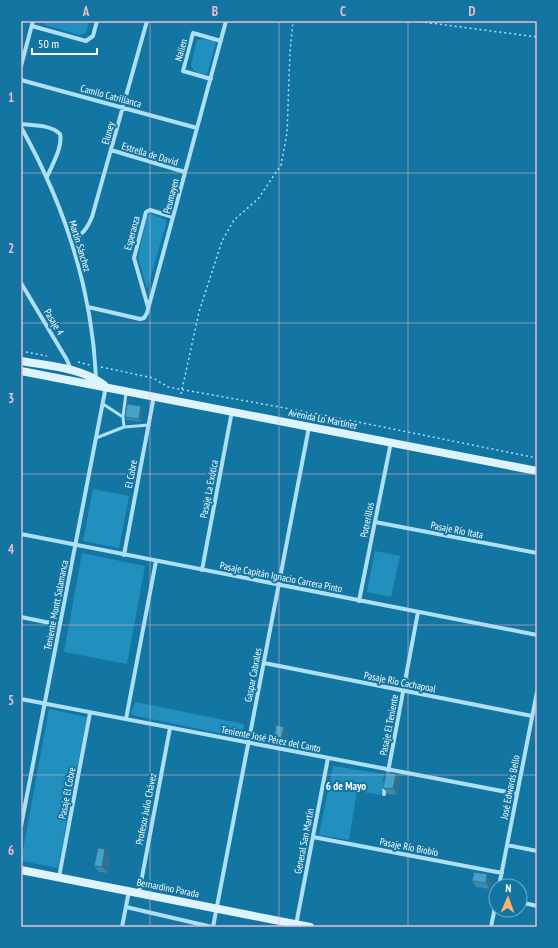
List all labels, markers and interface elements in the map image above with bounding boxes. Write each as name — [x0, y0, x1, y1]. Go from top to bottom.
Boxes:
text: A — [82, 3, 90, 20]
text: B — [212, 3, 218, 20]
text: C — [340, 3, 346, 20]
text: D — [469, 3, 476, 20]
scale bar — [32, 30, 97, 56]
text: 50 m — [38, 36, 59, 51]
street label: Nailen — [172, 37, 190, 63]
street label: Camilo Catrillanca — [79, 82, 143, 110]
text: 1 — [8, 89, 14, 106]
street label: Eluney — [99, 120, 117, 146]
street label: Estrella de David — [120, 139, 180, 169]
street label: Peumayen — [160, 177, 182, 215]
street label: Esperanza — [121, 214, 143, 252]
street label: Martín Sánchez — [66, 219, 94, 274]
text: 2 — [8, 240, 14, 257]
street label: Pasaje 4 — [41, 306, 67, 338]
text: 3 — [8, 390, 14, 407]
street label: Avenida Lo Martínez — [287, 406, 359, 432]
street label: El Cobre — [122, 459, 140, 489]
street label: Pasaje La Exótica — [197, 459, 221, 519]
street label: Potrerillos — [357, 501, 377, 539]
street label: Pasaje Río Itata — [430, 519, 484, 541]
text: 4 — [8, 541, 15, 558]
street label: Teniente Montt Salamanca — [41, 559, 71, 651]
street label: Pasaje Capitán Ignacio Carrera Pinto — [219, 559, 343, 595]
street label: Gaspar Cabrales — [241, 646, 265, 703]
street label: Pasaje Río Cachapoal — [363, 669, 438, 695]
text: 5 — [8, 692, 14, 709]
street label: Pasaje El Teniente — [377, 693, 401, 757]
street label: Teniente José Pérez del Canto — [220, 723, 322, 755]
street label: José Edwards Bello — [497, 754, 523, 821]
street label: Pasaje El Cobre — [56, 766, 78, 820]
street label: Profesor Julio Chávez — [133, 772, 159, 846]
district label: 6 de Mayo — [326, 779, 366, 793]
street label: General San Martín — [291, 807, 317, 875]
street label: Pasaje Río Biobío — [379, 835, 439, 859]
text: 6 — [8, 842, 14, 859]
street label: Bernardino Parada — [136, 876, 200, 900]
north arrow — [488, 878, 528, 918]
text: N — [505, 881, 512, 895]

